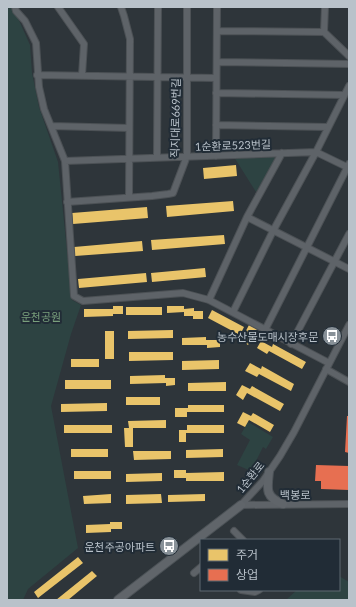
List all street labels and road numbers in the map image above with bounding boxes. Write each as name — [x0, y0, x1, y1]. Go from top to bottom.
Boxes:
street label: 직지대로669번길 — [168, 78, 182, 158]
street label: 1순환로523번길 — [195, 137, 271, 153]
street label: 1순환로 — [233, 459, 267, 495]
street label: 백봉로 — [280, 488, 310, 501]

